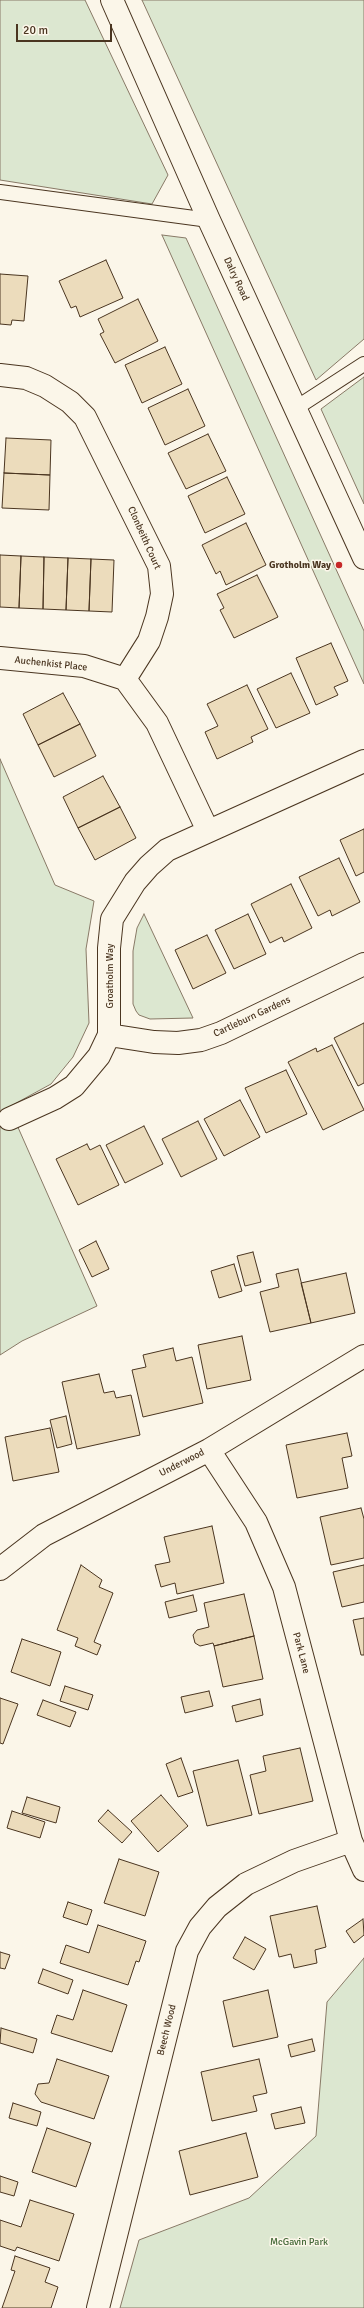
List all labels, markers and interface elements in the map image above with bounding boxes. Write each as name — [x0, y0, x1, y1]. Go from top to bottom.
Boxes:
scale bar — [18, 16, 114, 42]
text: 20 m — [23, 23, 48, 38]
street label: Dalry Road — [221, 255, 251, 303]
street label: Clonbeith Court — [125, 505, 163, 571]
place label: Grotholm Way — [269, 559, 331, 571]
marker: Grotholm Way — [334, 560, 344, 570]
street label: Auchenkist Place — [14, 654, 88, 674]
street label: Groatholm Way — [104, 943, 116, 1009]
street label: Cartleburn Gardens — [212, 994, 292, 1040]
street label: Underwood — [157, 1447, 207, 1479]
street label: Park Lane — [290, 1631, 312, 1675]
street label: Beech Wood — [155, 2003, 179, 2057]
park label: McGavin Park — [270, 2236, 328, 2248]

